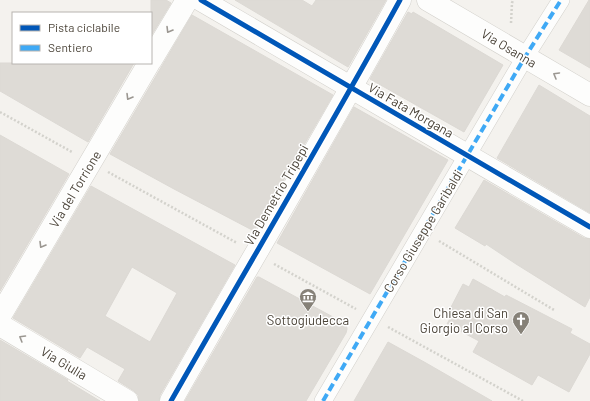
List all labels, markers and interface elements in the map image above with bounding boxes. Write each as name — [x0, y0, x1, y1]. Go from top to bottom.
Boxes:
legend — [12, 12, 152, 64]
text: Pista ciclabile — [48, 20, 120, 34]
street label: Via Osanna — [478, 25, 540, 71]
one-way arrow — [166, 26, 173, 33]
text: Sentiero — [48, 40, 93, 54]
one-way arrow — [553, 73, 560, 80]
street label: Via Fata Morgana — [365, 79, 457, 141]
one-way arrow — [127, 93, 134, 100]
street label: Via Demetrio Tripepi — [240, 141, 312, 249]
street label: Via del Torrione — [46, 147, 104, 230]
street label: Corso Giuseppe Garibaldi — [380, 167, 466, 295]
one-way arrow — [39, 241, 46, 248]
museum icon: Sottogiudecca — [298, 287, 318, 312]
place label: Chiesa di San Giorgio al Corso — [420, 305, 508, 336]
church icon: Chiesa di San Giorgio al Corso — [511, 310, 531, 335]
place label: Sottogiudecca — [267, 312, 349, 328]
one-way arrow — [19, 335, 26, 342]
street label: Via Giulia — [38, 343, 90, 383]

